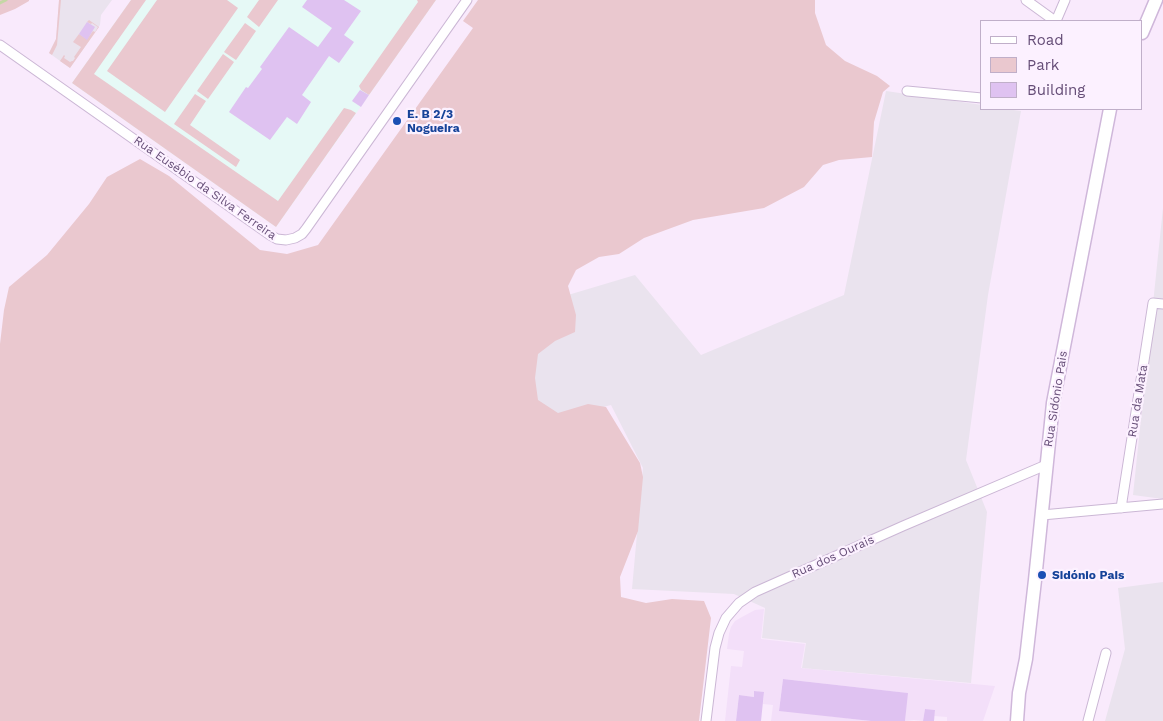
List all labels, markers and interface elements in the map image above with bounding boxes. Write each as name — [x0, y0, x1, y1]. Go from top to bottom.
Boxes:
legend — [980, 20, 1143, 110]
text: Road — [1027, 31, 1064, 49]
text: Park — [1027, 56, 1059, 74]
text: Building — [1027, 81, 1085, 99]
place label: E. B 2/3 Nogueira — [407, 107, 460, 135]
marker: E. B 2/3 Nogueira — [391, 115, 403, 127]
street label: Rua Eusébio da Silva Ferreira — [131, 133, 279, 243]
street label: Rua Sidónio Pais — [1041, 350, 1071, 448]
street label: Rua da Mata — [1125, 364, 1151, 438]
street label: Rua dos Ourais — [790, 532, 876, 582]
place label: Sidónio Pais — [1052, 568, 1124, 582]
marker: Sidónio Pais — [1036, 569, 1048, 581]

